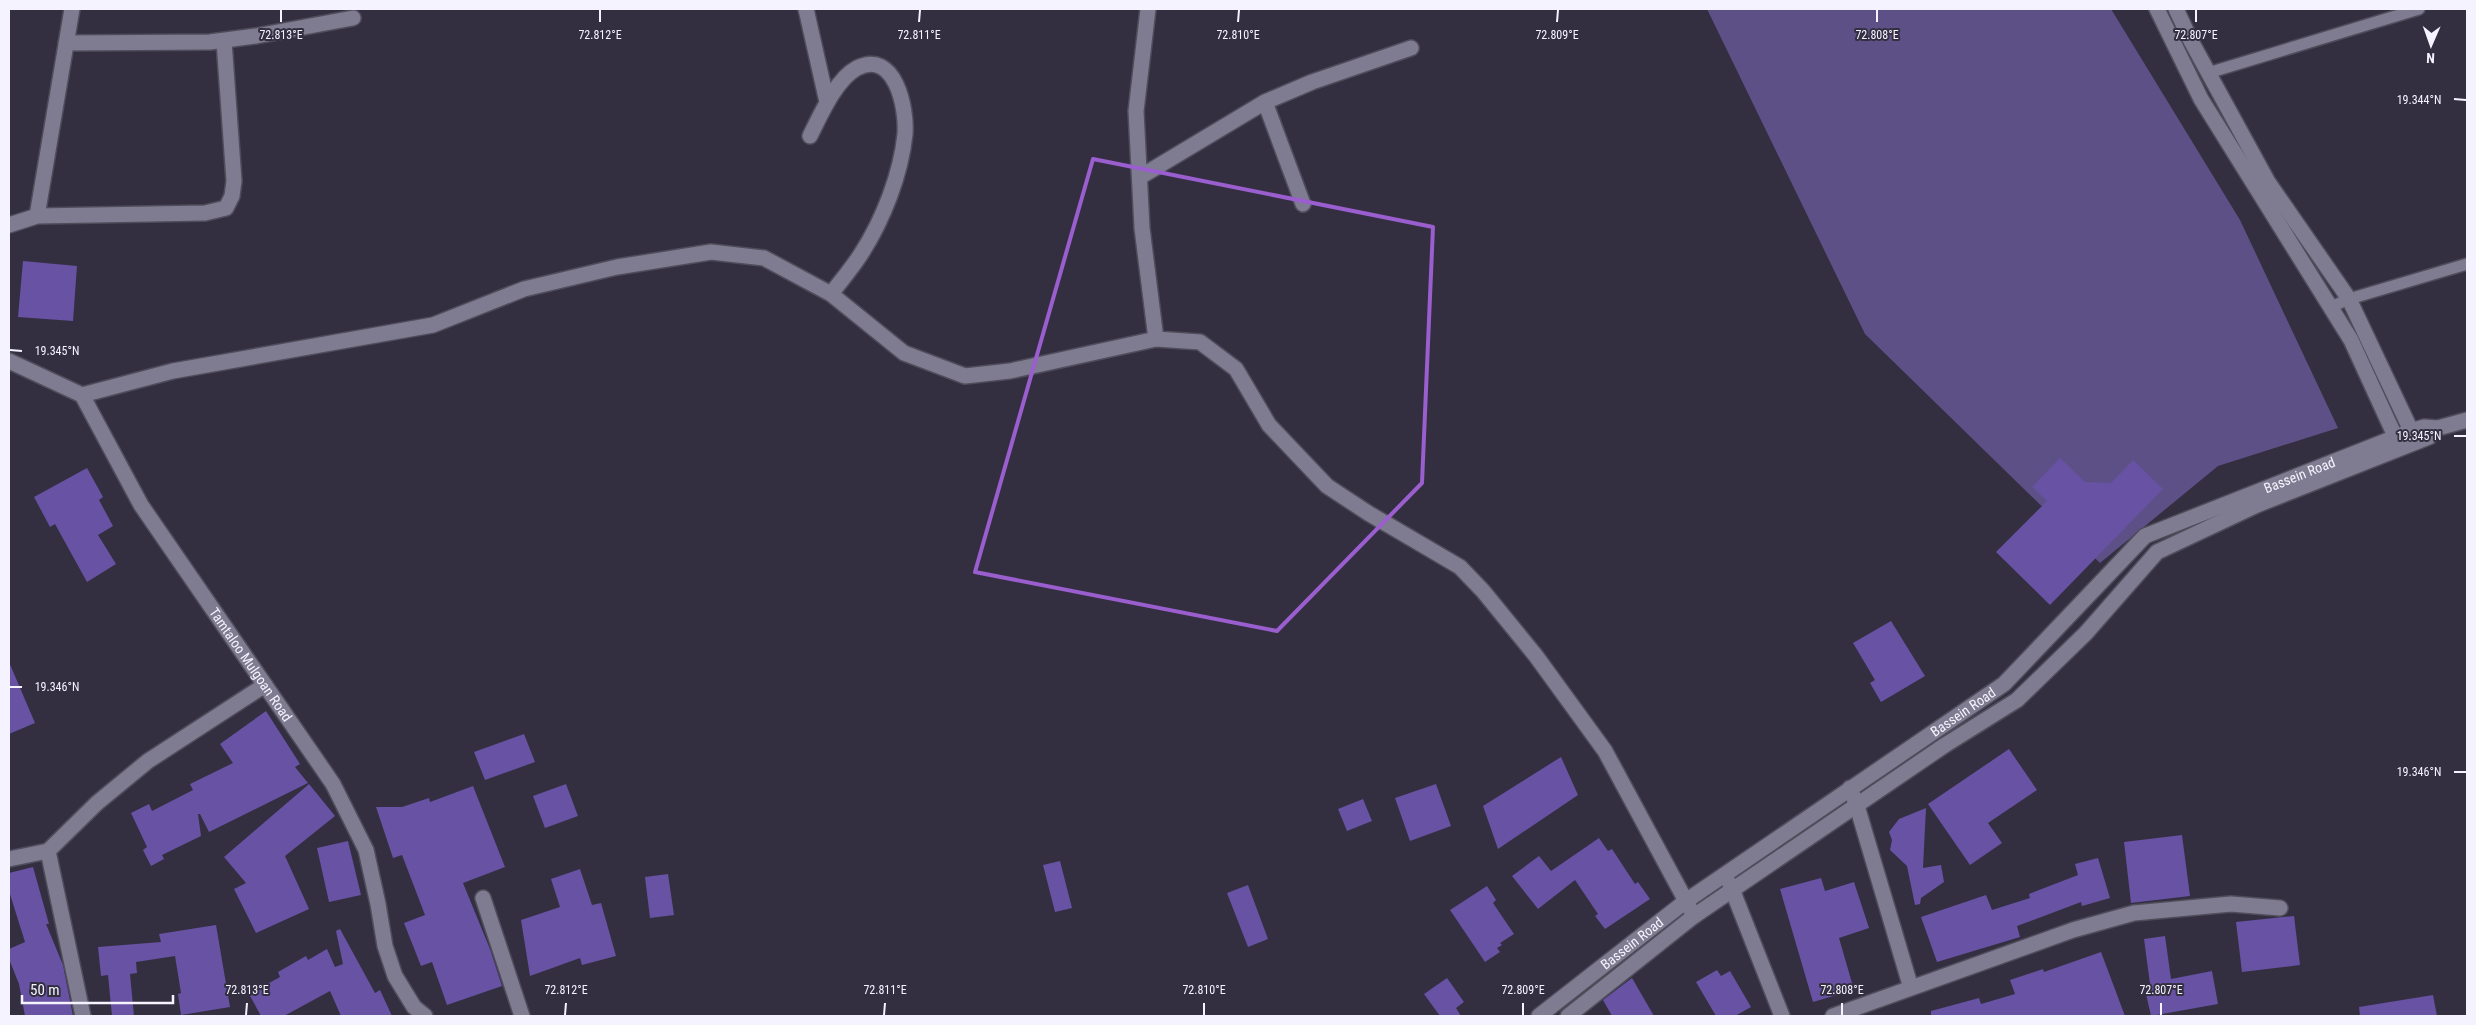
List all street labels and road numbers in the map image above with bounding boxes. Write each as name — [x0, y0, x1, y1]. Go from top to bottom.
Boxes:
street label: Bassein Road — [2262, 454, 2337, 496]
street label: Tamtaloo Mulgoan Road — [206, 605, 296, 724]
street label: Bassein Road — [1927, 684, 1999, 740]
street label: Bassein Road — [1597, 914, 1666, 973]

